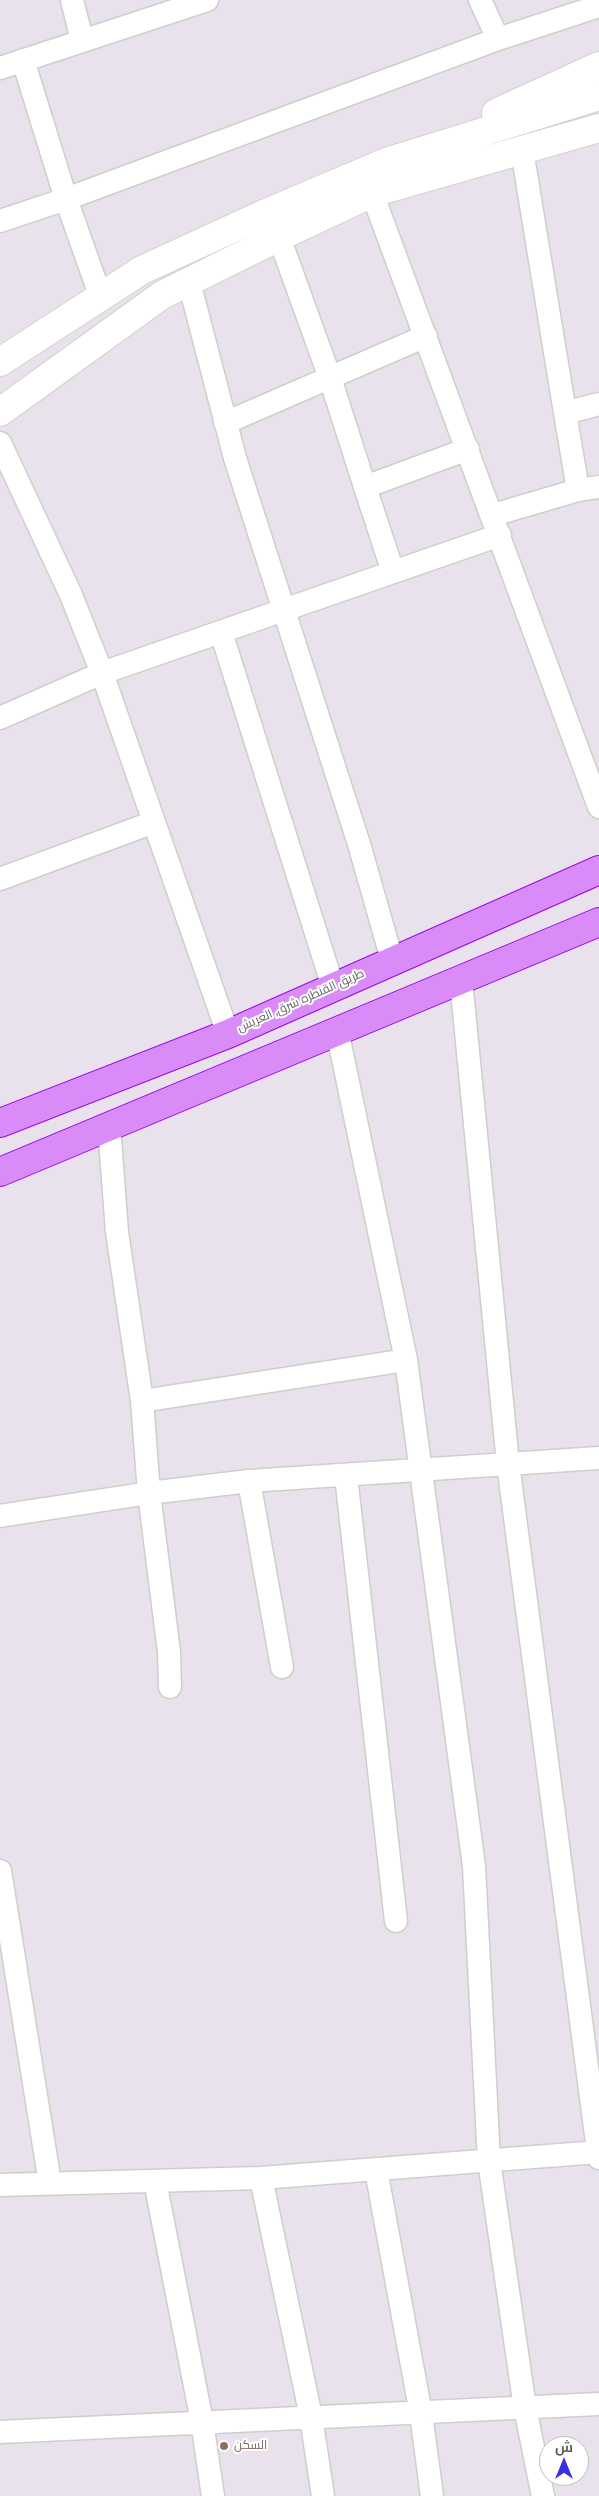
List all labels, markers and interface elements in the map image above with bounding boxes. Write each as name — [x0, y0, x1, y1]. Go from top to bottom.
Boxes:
street label: طريق القنطره شرق, العريش — [235, 967, 367, 1035]
north arrow — [539, 2436, 589, 2486]
text: ش — [555, 2437, 573, 2457]
place label: السكن — [234, 2439, 267, 2453]
marker: السكن — [218, 2440, 230, 2452]

